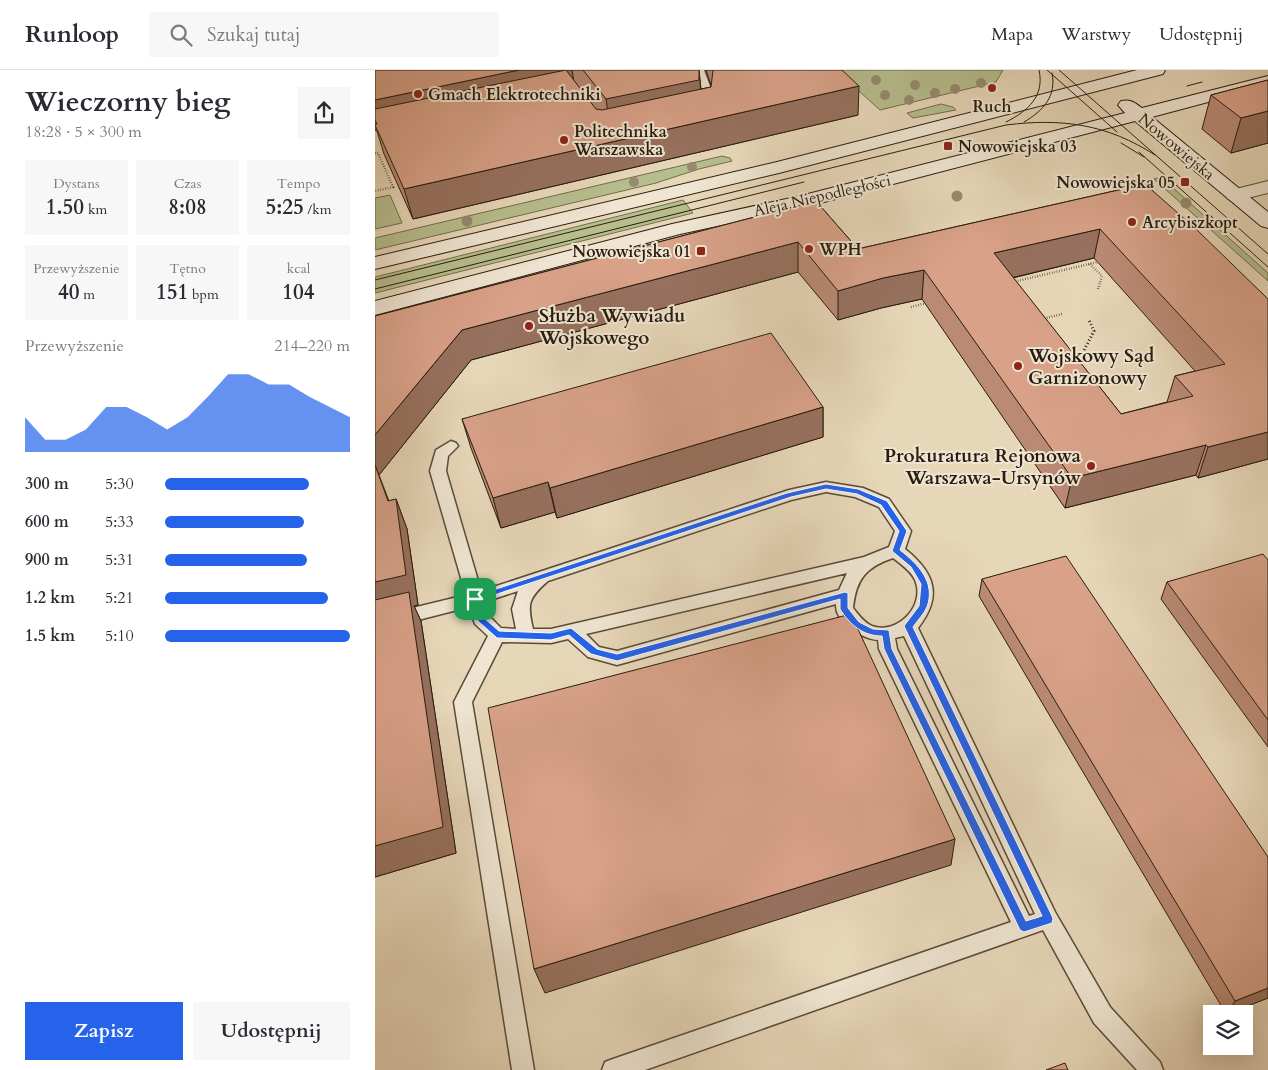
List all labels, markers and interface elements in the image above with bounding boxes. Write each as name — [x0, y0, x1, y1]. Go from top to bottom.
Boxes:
search box — [149, 12, 499, 57]
text: Runloop — [25, 18, 119, 51]
icon: search — [167, 21, 195, 49]
text: Szukaj tutaj — [207, 22, 300, 48]
text: Mapa — [991, 22, 1033, 47]
text: Warstwy — [1061, 22, 1131, 47]
text: Udostępnij — [1159, 22, 1243, 47]
marker: Ruch — [986, 82, 998, 94]
text: Wieczorny bieg — [25, 83, 230, 121]
place label: Gmach Elektrotechniki — [428, 84, 601, 106]
button: share — [298, 87, 350, 139]
marker: Gmach Elektrotechniki — [412, 88, 424, 100]
place label: Ruch — [973, 96, 1011, 118]
street label: Nowowiejska — [1133, 108, 1219, 185]
text: 18:28 · 5 × 300 m — [25, 121, 142, 143]
place label: Politechnika Warszawska — [573, 121, 667, 161]
marker: Politechnika Warszawska — [558, 134, 570, 146]
place label: Nowowiejska 03 — [958, 136, 1077, 158]
marker: Nowowiejska 03 — [942, 140, 954, 152]
street label: Aleja Niepodległości — [752, 169, 893, 222]
place label: Nowowiejska 05 — [1056, 172, 1175, 194]
text: Dystans — [53, 174, 100, 193]
text: Czas — [174, 174, 201, 193]
text: Tempo — [277, 174, 320, 193]
marker: Nowowiejska 05 — [1179, 176, 1191, 188]
text: 1.50 — [46, 193, 84, 222]
text: 8:08 — [168, 193, 207, 222]
text: 5:25 — [265, 193, 304, 222]
text: km — [84, 200, 107, 219]
text: /km — [304, 200, 332, 219]
place label: Arcybiszkopt — [1142, 212, 1238, 234]
marker: Arcybiszkopt — [1126, 216, 1138, 228]
place label: WPH — [818, 239, 862, 261]
place label: Nowowiejska 01 — [572, 241, 691, 263]
marker: WPH — [803, 243, 815, 255]
marker: Nowowiejska 01 — [695, 245, 707, 257]
text: Przewyższenie — [33, 259, 120, 278]
text: Tętno — [169, 259, 206, 278]
text: kcal — [287, 259, 310, 278]
text: 40 — [58, 278, 79, 307]
text: 151 — [156, 278, 188, 307]
text: 104 — [282, 278, 315, 307]
text: m — [79, 285, 95, 304]
text: bpm — [188, 285, 219, 304]
place label: Służba Wywiadu Wojskowego — [538, 303, 685, 351]
marker: Służba Wywiadu Wojskowego — [523, 320, 535, 332]
text: Przewyższenie — [25, 335, 124, 357]
text: 214–220 m — [274, 335, 350, 357]
place label: Wojskowy Sąd Garnizonowy — [1027, 343, 1155, 391]
marker: Wojskowy Sąd Garnizonowy — [1012, 360, 1024, 372]
place label: Prokuratura Rejonowa Warszawa-Ursynów — [884, 443, 1082, 491]
marker: Prokuratura Rejonowa Warszawa-Ursynów — [1085, 460, 1097, 472]
text: 300 m — [25, 473, 69, 495]
text: 5:30 — [105, 473, 134, 495]
text: 600 m — [25, 511, 69, 533]
text: 5:33 — [105, 511, 134, 533]
text: 900 m — [25, 549, 69, 571]
text: 5:31 — [105, 549, 134, 571]
pin — [454, 578, 496, 620]
icon: arrive — [461, 585, 489, 613]
text: 1.2 km — [25, 587, 75, 609]
text: 5:21 — [105, 587, 134, 609]
text: 1.5 km — [25, 625, 75, 647]
text: 5:10 — [105, 625, 134, 647]
button: Zapisz — [25, 1002, 183, 1060]
button: Udostępnij — [193, 1002, 350, 1060]
map controls — [1203, 1005, 1253, 1055]
button: layers — [1203, 1005, 1253, 1055]

